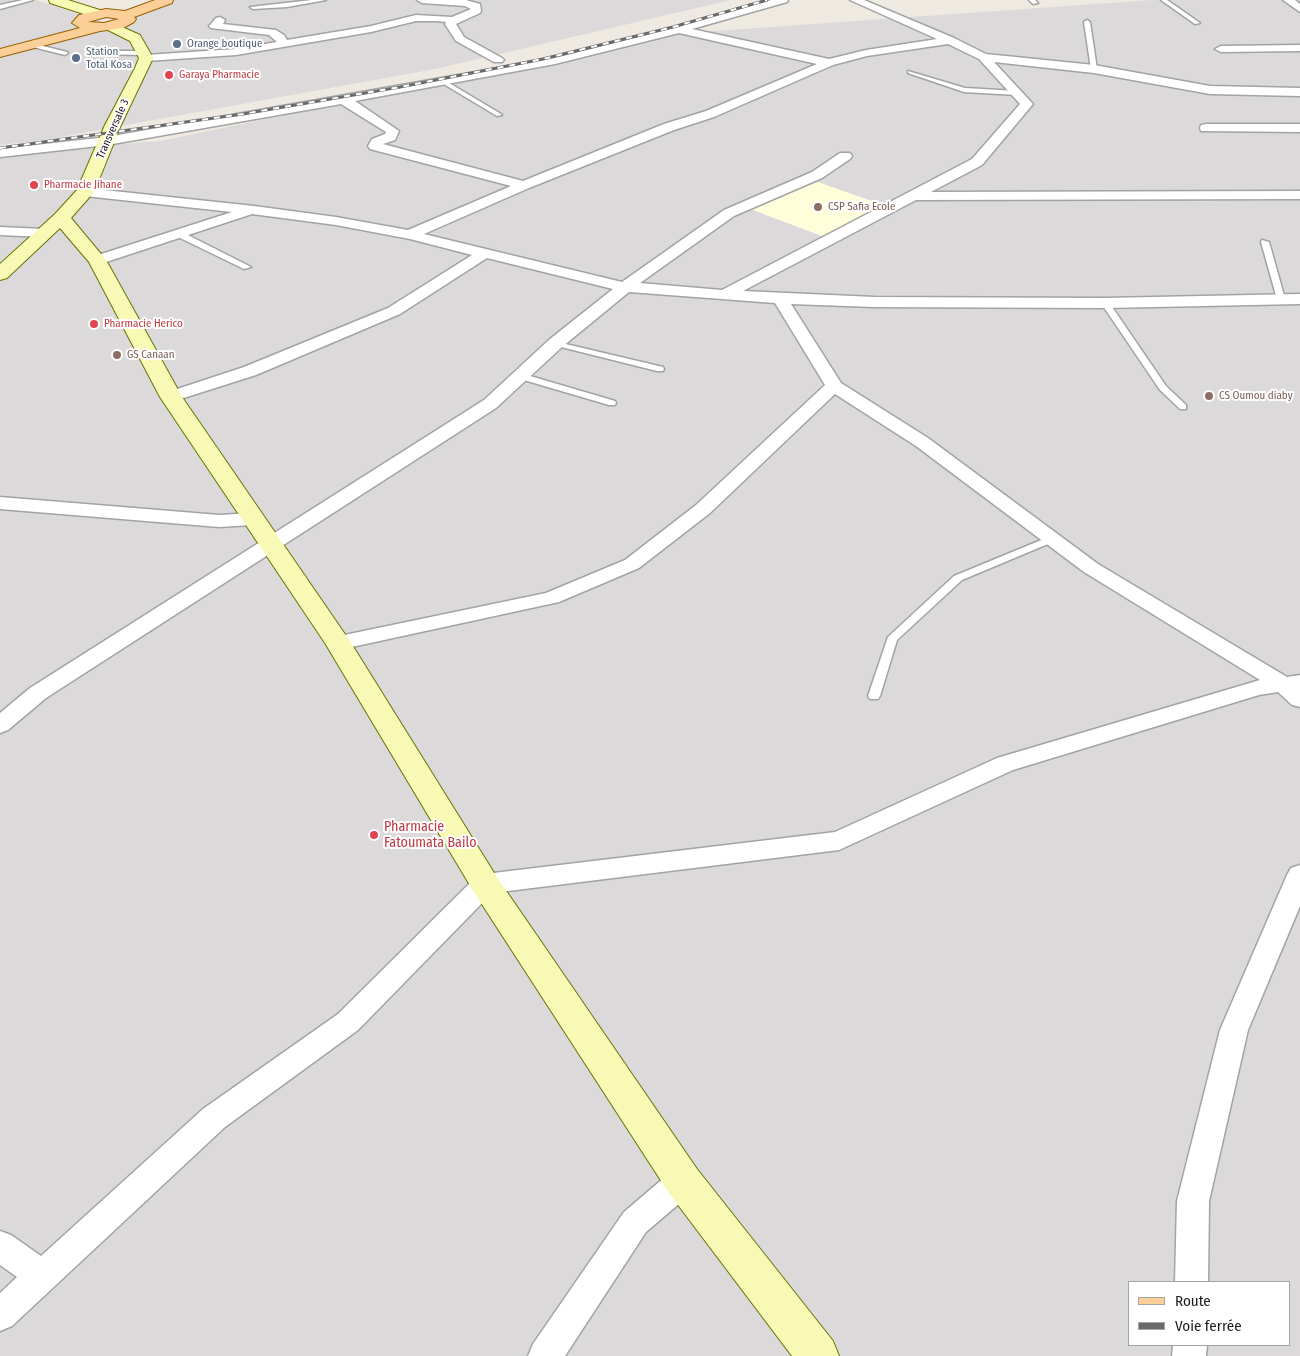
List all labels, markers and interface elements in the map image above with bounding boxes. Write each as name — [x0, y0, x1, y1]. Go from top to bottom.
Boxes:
place label: Orange boutique — [187, 37, 262, 51]
marker: Orange boutique — [171, 38, 183, 50]
place label: Station Total Kosa — [86, 45, 132, 71]
marker: Station Total Kosa — [70, 52, 82, 64]
place label: Garaya Pharmacie — [179, 68, 259, 82]
marker: Garaya Pharmacie — [163, 69, 175, 81]
street label: Transversale 3 — [94, 97, 132, 161]
place label: Pharmacie Jihane — [44, 178, 122, 192]
marker: Pharmacie Jihane — [28, 179, 40, 191]
place label: CSP Safia Ecole — [828, 200, 895, 214]
marker: CSP Safia Ecole — [812, 201, 824, 213]
place label: Pharmacie Herico — [104, 317, 183, 331]
marker: Pharmacie Herico — [88, 318, 100, 330]
place label: GS Canaan — [127, 348, 175, 362]
marker: GS Canaan — [111, 349, 123, 361]
place label: CS Oumou diaby — [1219, 389, 1293, 403]
marker: CS Oumou diaby — [1203, 390, 1215, 402]
place label: Pharmacie Fatoumata Bailo — [384, 819, 476, 852]
marker: Pharmacie Fatoumata Bailo — [368, 829, 380, 841]
legend — [1128, 1281, 1290, 1346]
text: Route — [1175, 1292, 1211, 1310]
text: Voie ferrée — [1175, 1317, 1242, 1335]

